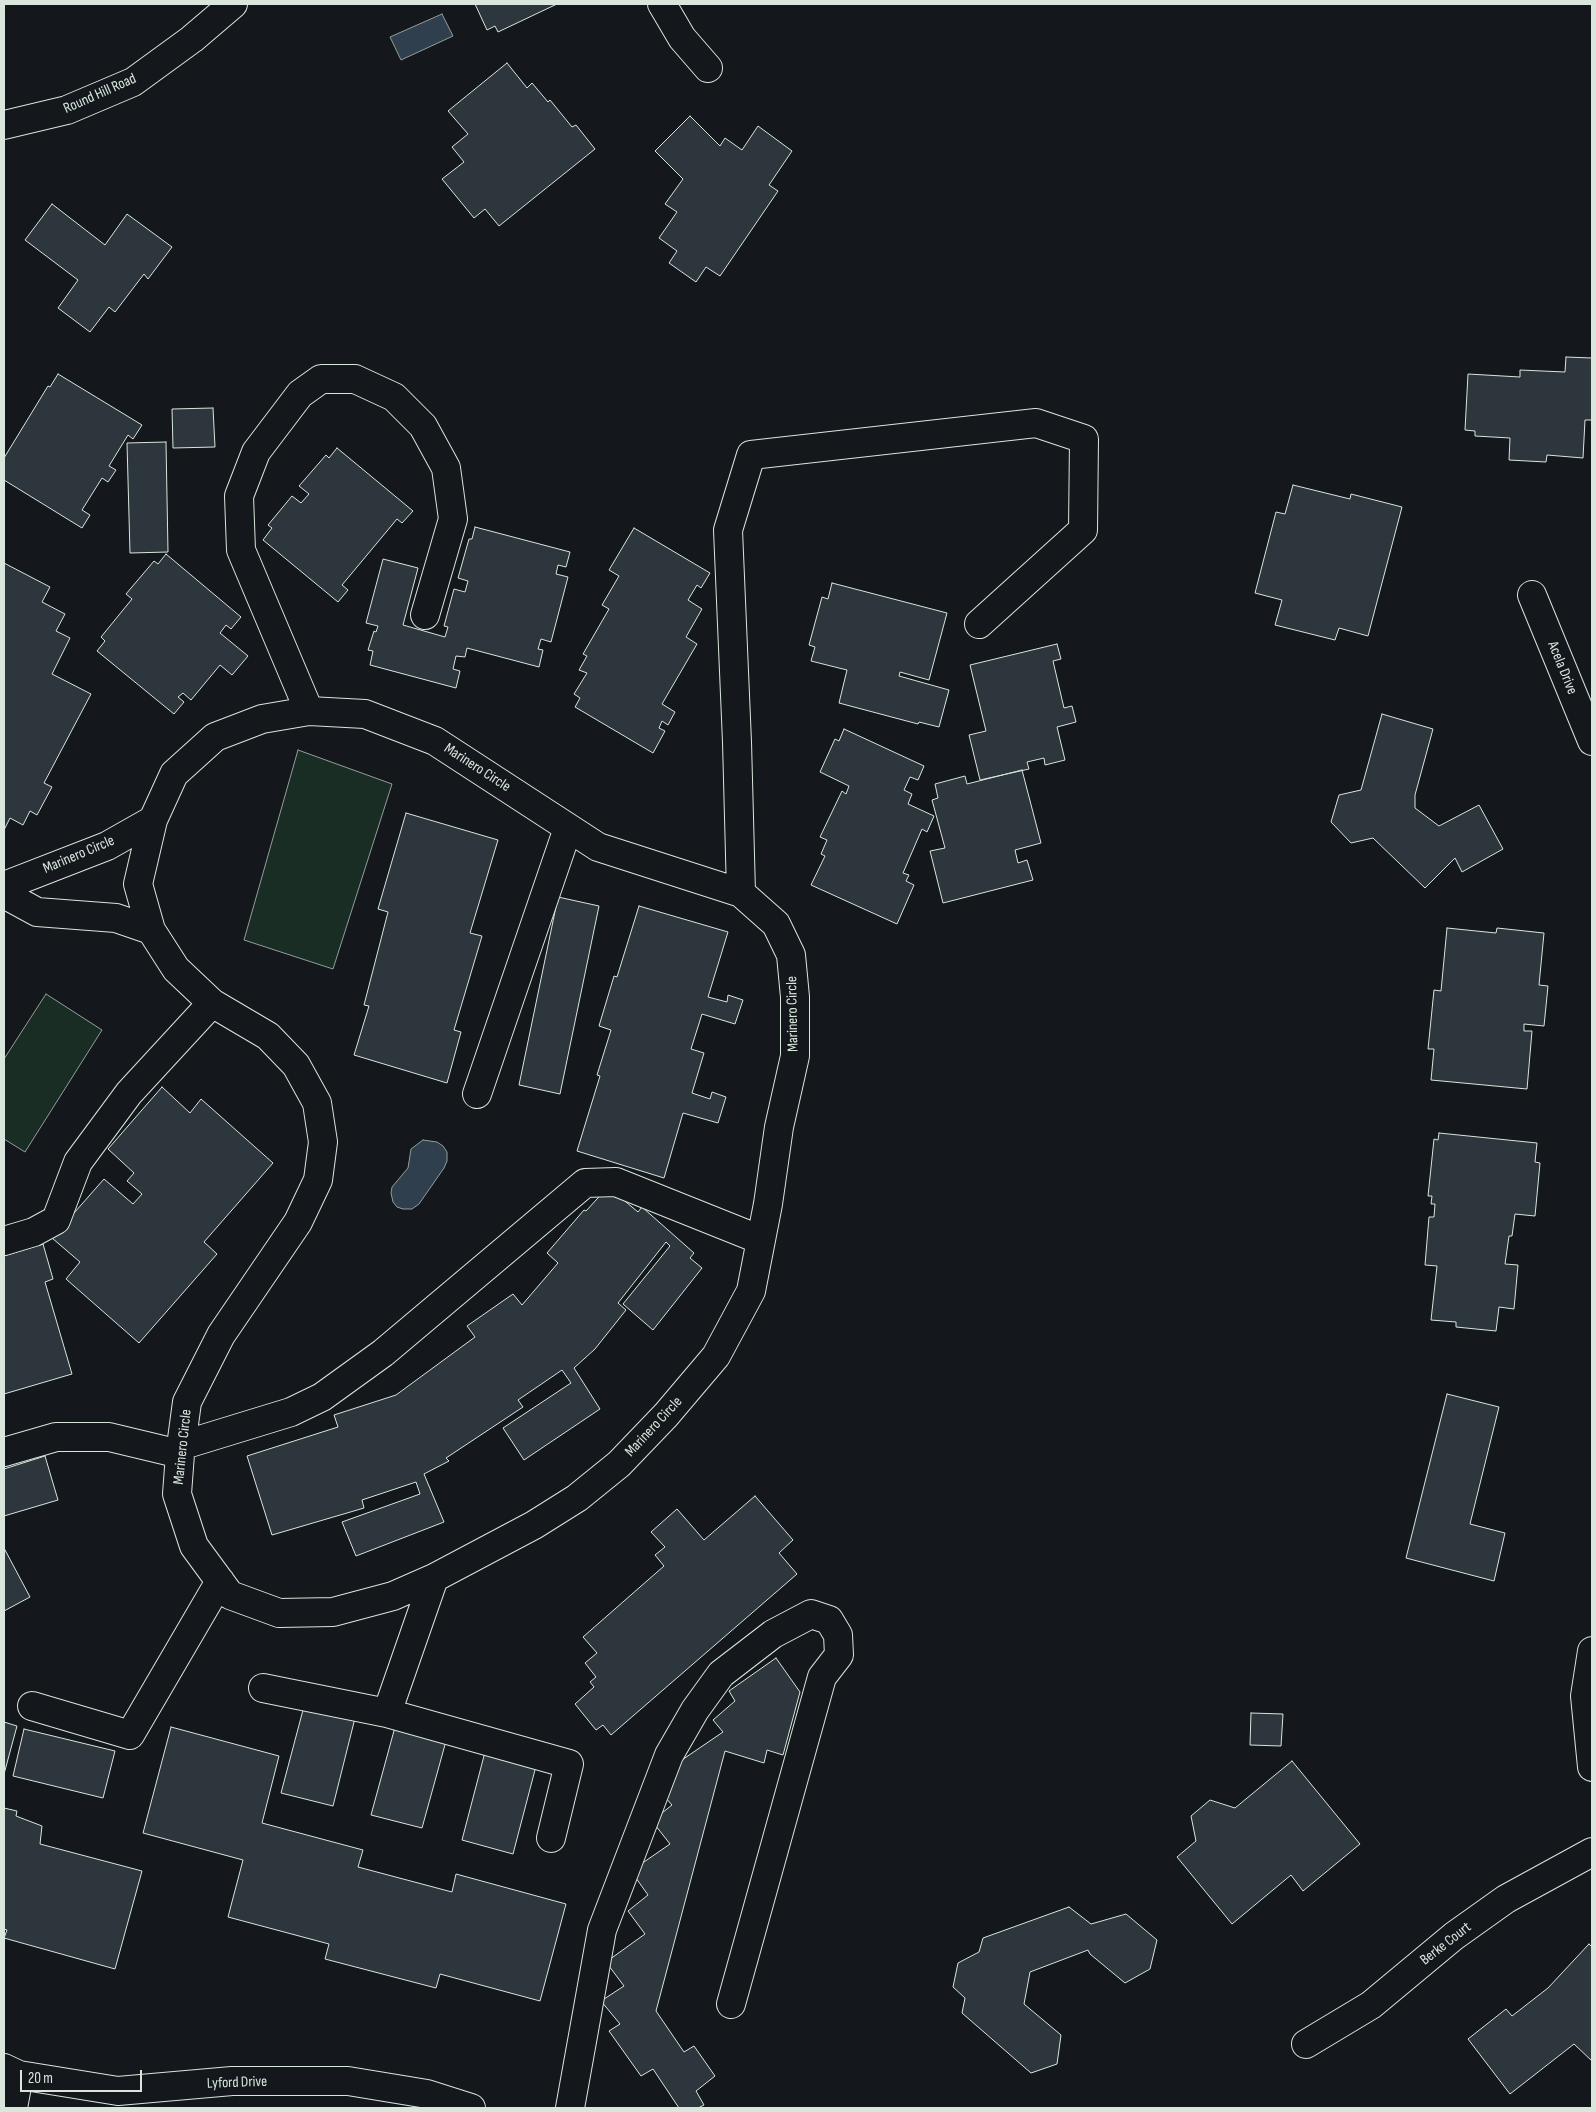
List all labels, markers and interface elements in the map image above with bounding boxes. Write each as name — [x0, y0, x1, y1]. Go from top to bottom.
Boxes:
street label: Round Hill Road — [61, 70, 139, 118]
street label: Acela Drive — [1543, 639, 1581, 697]
street label: Marinero Circle — [440, 740, 514, 796]
street label: Marinero Circle — [41, 832, 117, 878]
street label: Marinero Circle — [783, 976, 803, 1052]
street label: Marinero Circle — [622, 1393, 686, 1461]
street label: Marinero Circle — [170, 1408, 196, 1486]
street label: Berke Court — [1417, 1919, 1475, 1969]
scale bar — [22, 2060, 145, 2092]
text: 20 m — [28, 2069, 53, 2088]
street label: Lyford Drive — [207, 2073, 267, 2093]

